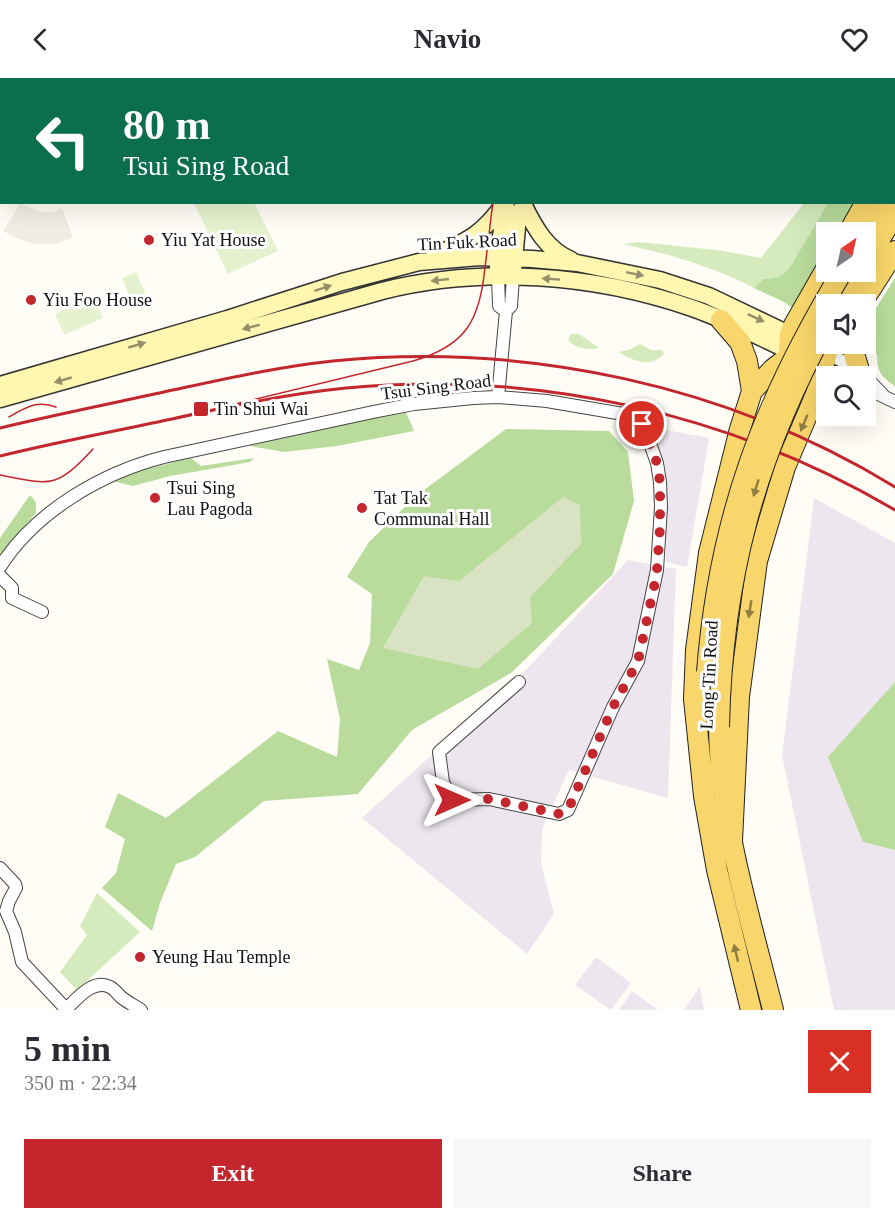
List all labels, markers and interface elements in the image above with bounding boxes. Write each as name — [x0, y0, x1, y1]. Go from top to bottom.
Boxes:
icon: back — [24, 23, 57, 56]
icon: heart — [838, 23, 871, 56]
text: Navio — [414, 24, 481, 54]
icon: left — [24, 102, 102, 180]
text: 80 m — [123, 102, 211, 148]
text: Tsui Sing Road — [123, 151, 289, 181]
north arrow — [816, 222, 876, 282]
map controls — [816, 222, 876, 426]
street label: Tin Fuk Road — [417, 229, 517, 255]
place label: Yiu Yat House — [161, 230, 266, 250]
marker: Yiu Yat House — [142, 233, 156, 247]
one-way arrow — [625, 269, 644, 279]
one-way arrow — [541, 274, 560, 283]
one-way arrow — [430, 275, 449, 285]
one-way arrow — [314, 283, 332, 293]
place label: Yiu Foo House — [43, 290, 152, 310]
marker: Yiu Foo House — [24, 293, 38, 307]
button: sound — [816, 294, 876, 354]
one-way arrow — [748, 313, 766, 323]
one-way arrow — [242, 323, 260, 333]
one-way arrow — [128, 340, 146, 349]
button: search — [816, 366, 876, 426]
street label: Tsui Sing Road — [380, 370, 492, 404]
one-way arrow — [54, 376, 72, 385]
pin — [616, 398, 667, 449]
place label: Tin Shui Wai — [214, 399, 309, 419]
marker: Tin Shui Wai — [192, 400, 210, 418]
icon: arrive — [625, 407, 658, 440]
one-way arrow — [799, 414, 808, 432]
place label: Tsui Sing Lau Pagoda — [167, 478, 252, 519]
one-way arrow — [751, 479, 760, 497]
place label: Tat Tak Communal Hall — [374, 488, 490, 529]
marker: Tsui Sing Lau Pagoda — [148, 491, 162, 505]
marker: Tat Tak Communal Hall — [355, 501, 369, 515]
one-way arrow — [745, 600, 754, 619]
street label: Long Tin Road — [696, 620, 722, 730]
position arrow — [420, 768, 484, 832]
one-way arrow — [731, 944, 741, 963]
place label: Yeung Hau Temple — [152, 947, 291, 967]
marker: Yeung Hau Temple — [133, 950, 147, 964]
text: 5 min — [24, 1029, 111, 1069]
button: close — [808, 1030, 871, 1093]
text: 350 m · 22:34 — [24, 1072, 137, 1094]
button: Exit — [24, 1139, 442, 1208]
button: Share — [454, 1139, 871, 1208]

